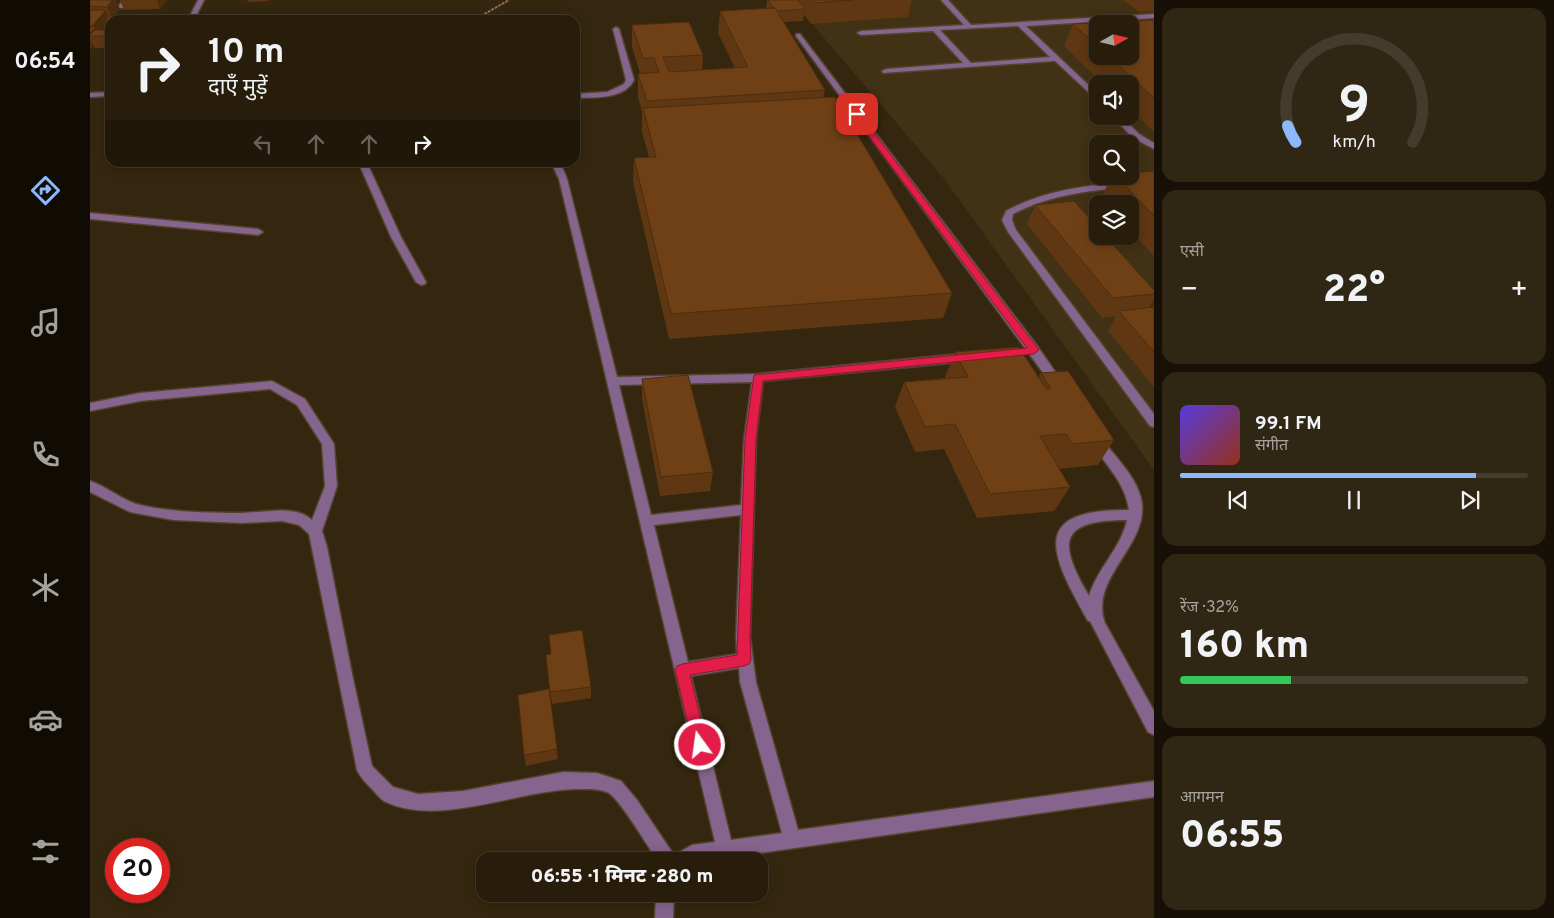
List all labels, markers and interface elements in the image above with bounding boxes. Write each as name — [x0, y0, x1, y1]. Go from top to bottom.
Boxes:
north arrow — [1089, 15, 1139, 65]
map controls — [1089, 15, 1139, 245]
text: 10 m — [208, 31, 284, 75]
icon: right — [125, 35, 190, 100]
text: 06:54 — [14, 49, 76, 76]
text: दाएँ मुड़ें — [208, 75, 268, 102]
button: sound — [1089, 75, 1139, 125]
text: 9 — [1338, 75, 1370, 141]
pin — [836, 93, 878, 135]
icon: arrive — [843, 100, 871, 128]
icon: left — [249, 130, 277, 158]
icon: ahead — [302, 130, 330, 158]
icon: ahead — [355, 130, 383, 158]
icon: right — [408, 130, 436, 158]
text: km/h — [1332, 131, 1376, 154]
button: search — [1089, 135, 1139, 185]
icon: directions — [28, 173, 63, 208]
button: layers — [1089, 195, 1139, 245]
text: एसी — [1180, 242, 1204, 262]
text: 22° — [1323, 267, 1385, 316]
text: − — [1180, 273, 1198, 309]
text: + — [1510, 273, 1528, 309]
icon: music — [28, 305, 63, 340]
text: 99.1 FM — [1255, 412, 1322, 436]
text: संगीत — [1255, 436, 1288, 456]
icon: phone — [28, 437, 63, 472]
icon: previous — [1224, 486, 1252, 514]
icon: pause — [1340, 486, 1368, 514]
icon: next — [1456, 486, 1484, 514]
icon: climate — [28, 570, 63, 605]
text: रेंज · 32% — [1180, 598, 1239, 618]
text: 160 km — [1180, 623, 1309, 672]
icon: car — [28, 702, 63, 737]
position arrow — [673, 718, 725, 770]
text: आगमन — [1180, 788, 1224, 808]
text: 06:55 — [1180, 813, 1284, 862]
icon: filters — [28, 834, 63, 869]
speed limit sign: 20 — [105, 838, 170, 903]
text: 06:55 · 1 मिनट · 280 m — [531, 865, 713, 889]

